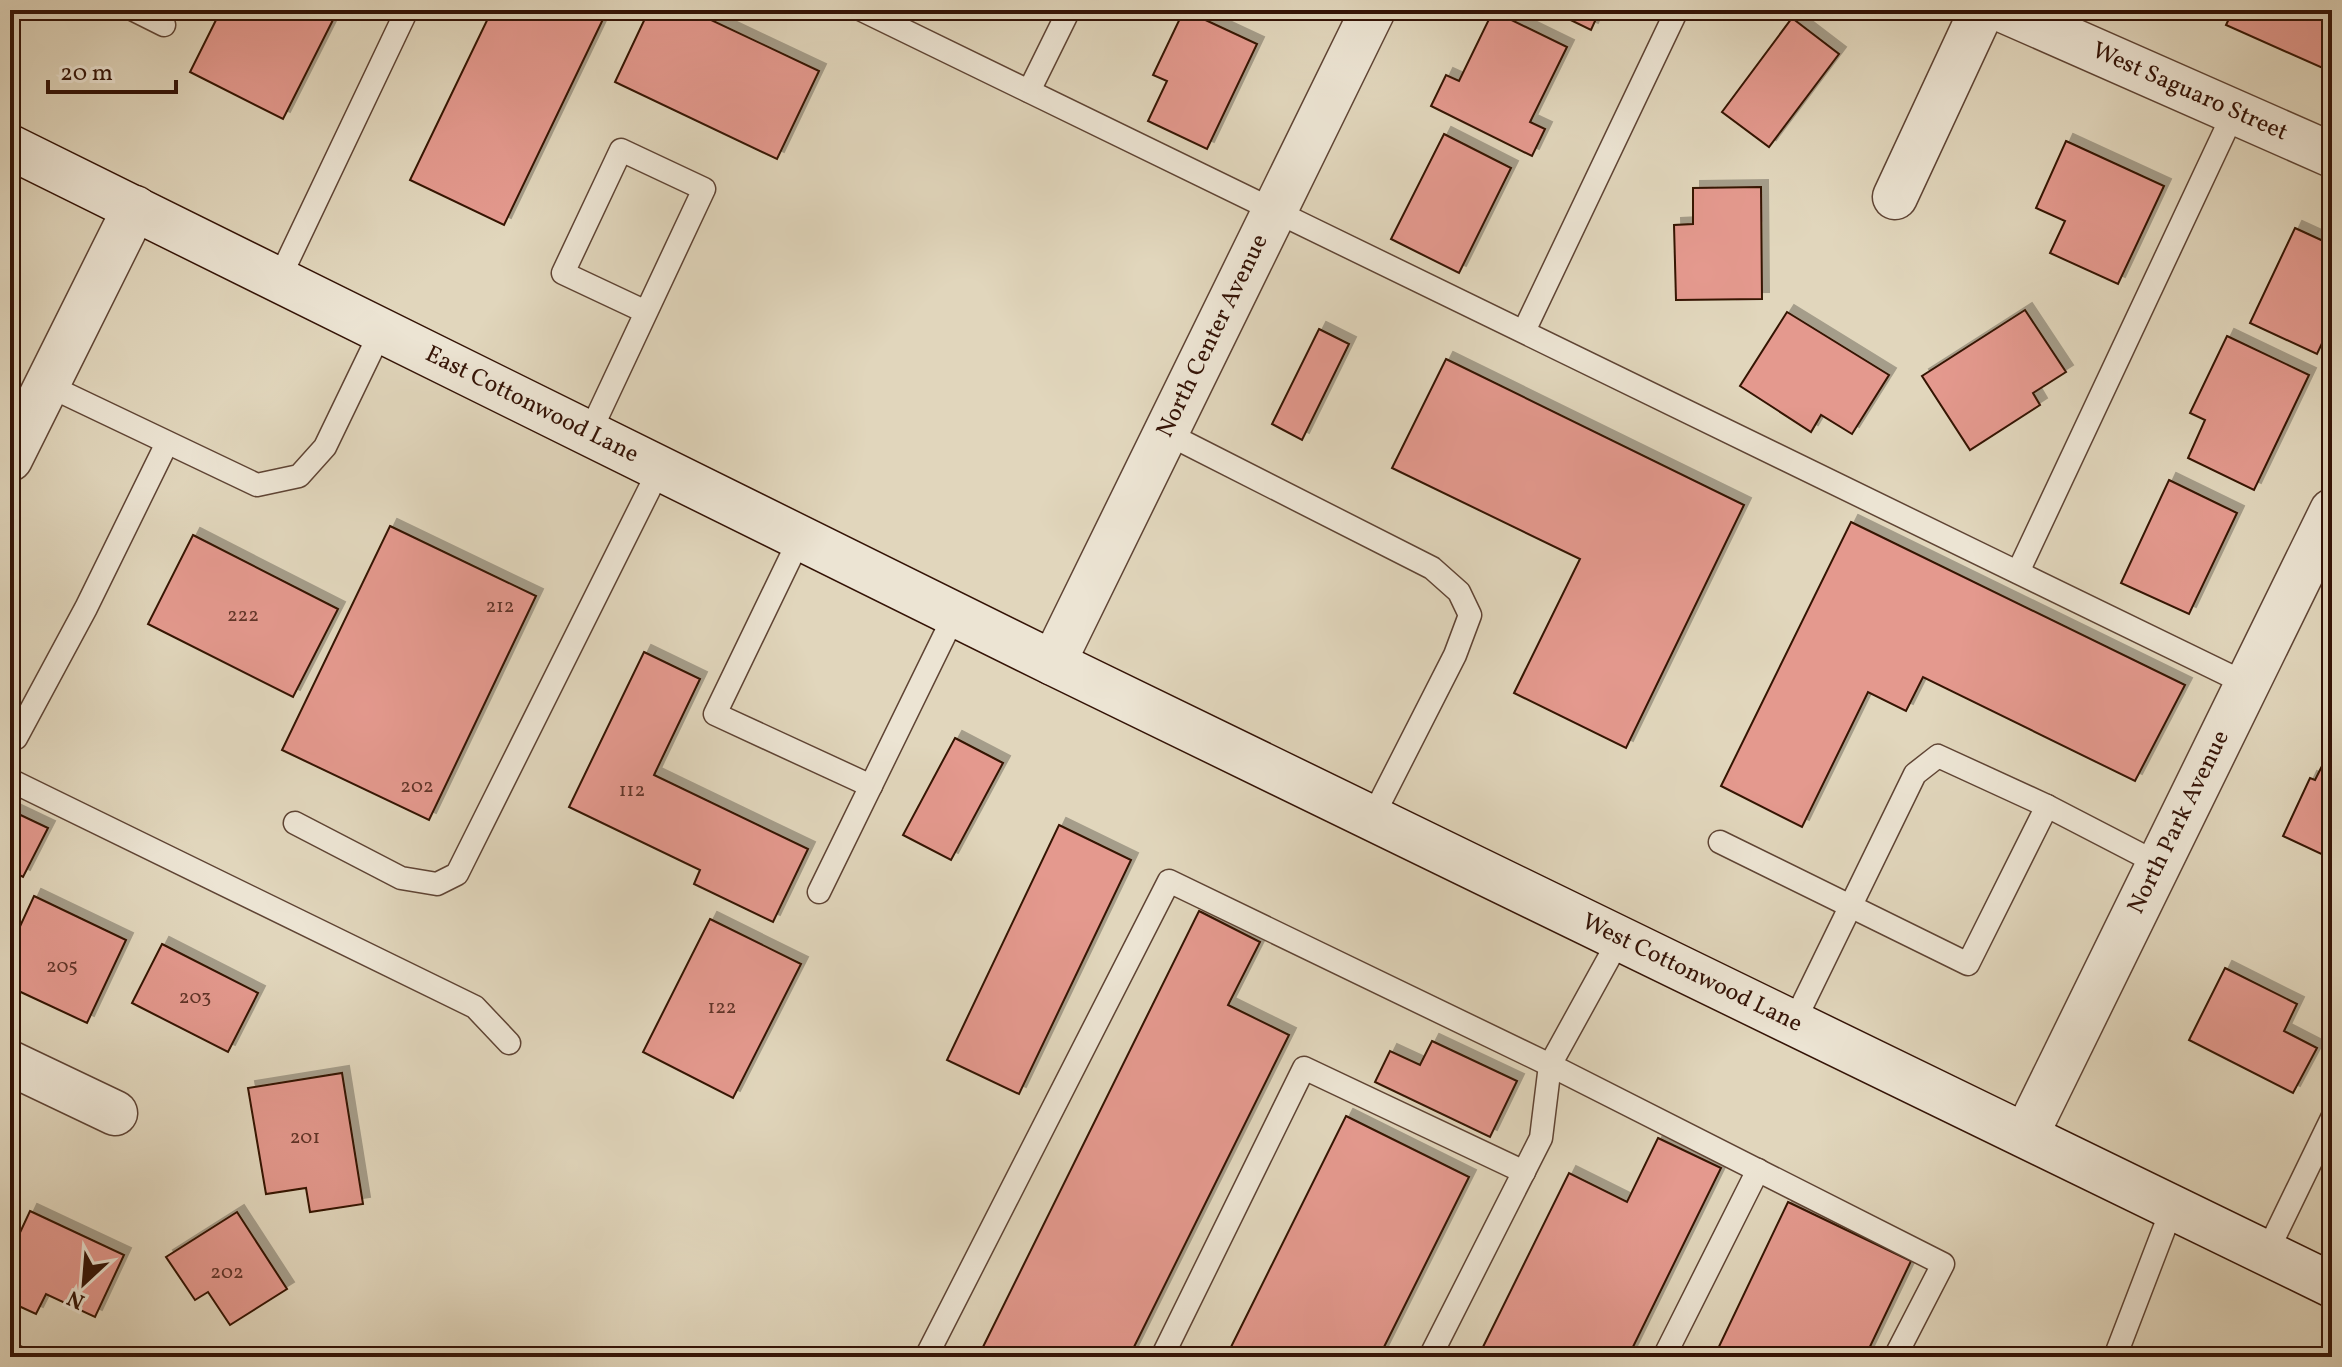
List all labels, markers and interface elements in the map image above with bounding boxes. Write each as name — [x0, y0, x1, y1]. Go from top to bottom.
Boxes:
street label: West Saguaro Street — [2086, 34, 2293, 150]
scale bar — [48, 44, 176, 94]
text: 20 m — [60, 57, 113, 91]
street label: North Center Avenue — [1149, 229, 1277, 444]
street label: East Cottonwood Lane — [419, 338, 644, 472]
house number: 212 — [485, 593, 515, 621]
house number: 222 — [227, 602, 259, 630]
street label: North Park Avenue — [2120, 725, 2239, 920]
house number: 202 — [400, 773, 434, 801]
house number: 112 — [619, 777, 645, 805]
street label: West Cottonwood Lane — [1576, 906, 1808, 1042]
house number: 205 — [46, 953, 78, 981]
house number: 203 — [179, 984, 211, 1012]
house number: 122 — [707, 994, 737, 1022]
house number: 201 — [290, 1124, 320, 1152]
north arrow — [44, 1243, 124, 1323]
house number: 202 — [210, 1259, 244, 1287]
text: N — [62, 1281, 90, 1316]

